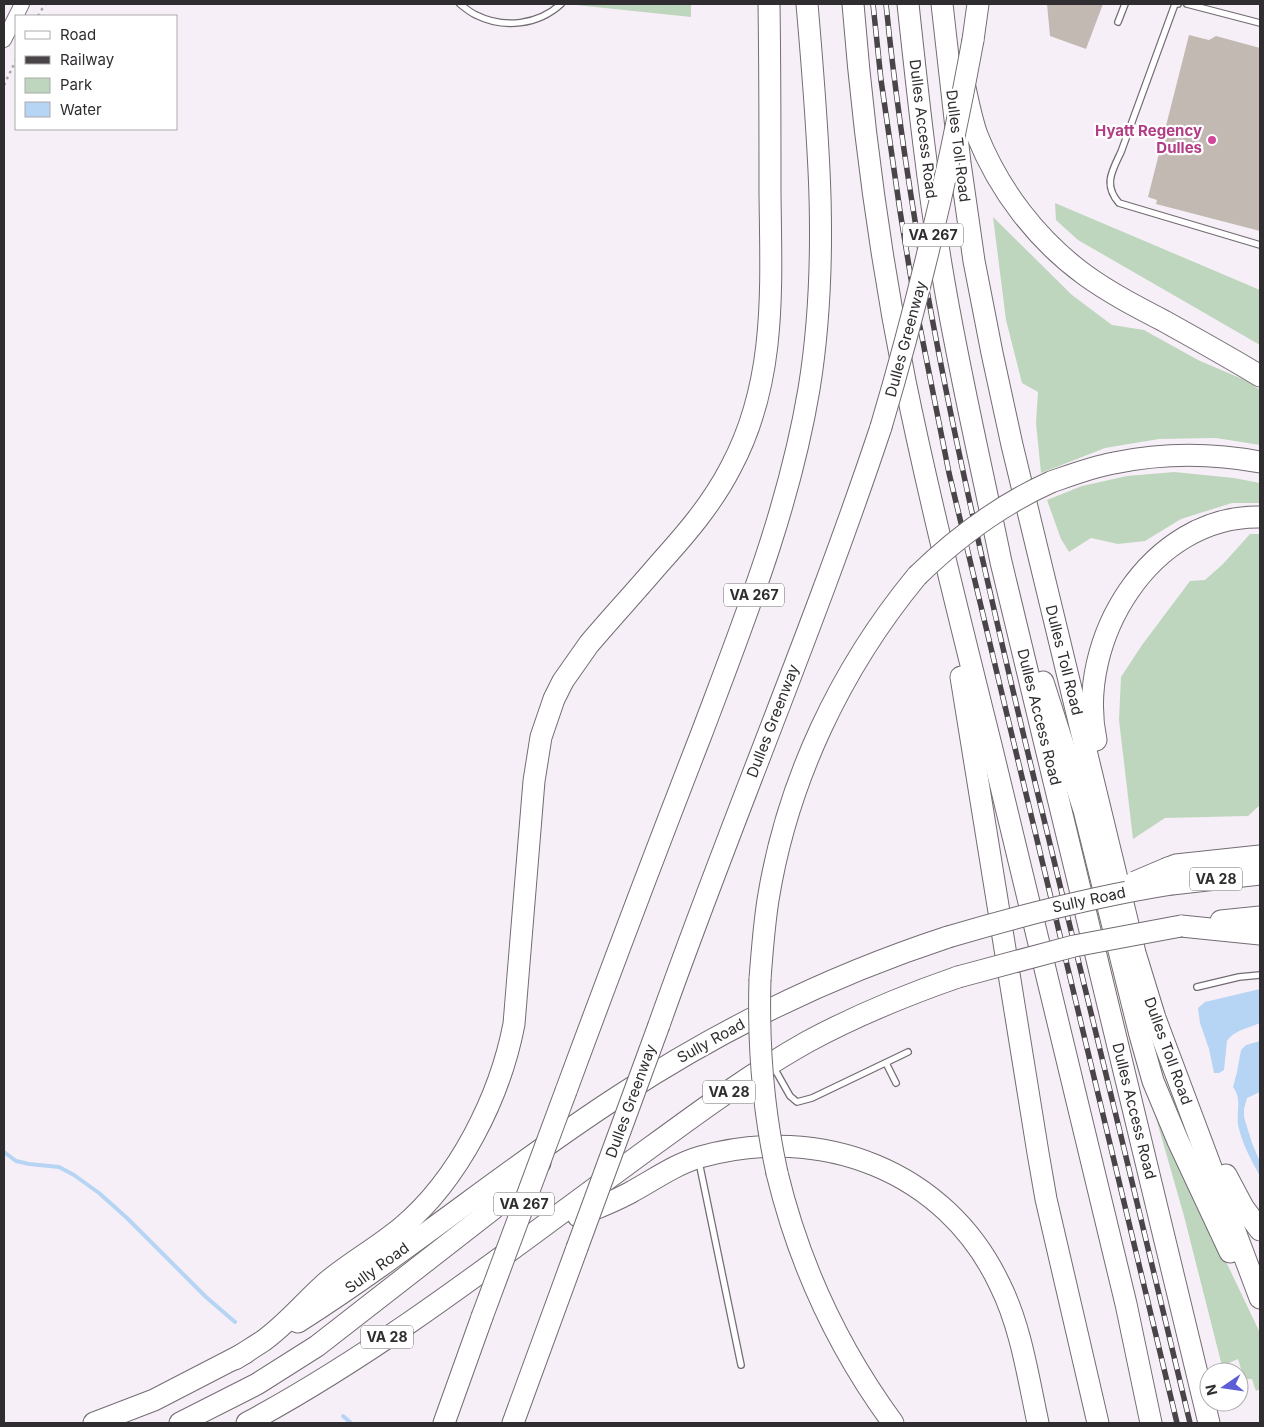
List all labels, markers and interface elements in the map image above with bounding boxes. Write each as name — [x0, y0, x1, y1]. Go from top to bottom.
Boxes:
legend — [15, 15, 178, 130]
text: Road — [60, 25, 96, 44]
text: Railway — [60, 50, 115, 69]
street label: Dulles Access Road — [906, 58, 941, 200]
text: Park — [60, 75, 93, 94]
street label: Dulles Toll Road — [942, 89, 975, 203]
text: Water — [60, 100, 102, 119]
place label: Hyatt Regency Dulles — [1095, 121, 1202, 157]
marker: Hyatt Regency Dulles — [1206, 134, 1218, 146]
road number: VA 267 — [903, 224, 963, 246]
street label: Dulles Greenway — [881, 278, 930, 399]
road number: VA 267 — [724, 584, 784, 606]
street label: Dulles Toll Road — [1042, 603, 1087, 717]
street label: Dulles Access Road — [1013, 647, 1066, 787]
street label: Dulles Greenway — [742, 661, 803, 780]
road number: VA 28 — [1190, 868, 1242, 891]
street label: Sully Road — [1050, 882, 1127, 917]
street label: Dulles Toll Road — [1140, 994, 1197, 1107]
street label: Sully Road — [673, 1014, 748, 1067]
street label: Dulles Greenway — [601, 1041, 660, 1160]
street label: Dulles Access Road — [1108, 1041, 1161, 1181]
road number: VA 28 — [703, 1080, 755, 1104]
road number: VA 267 — [494, 1192, 554, 1216]
street label: Sully Road — [341, 1238, 412, 1297]
road number: VA 28 — [361, 1325, 413, 1348]
north arrow — [1199, 1362, 1249, 1412]
text: N — [1201, 1383, 1220, 1397]

